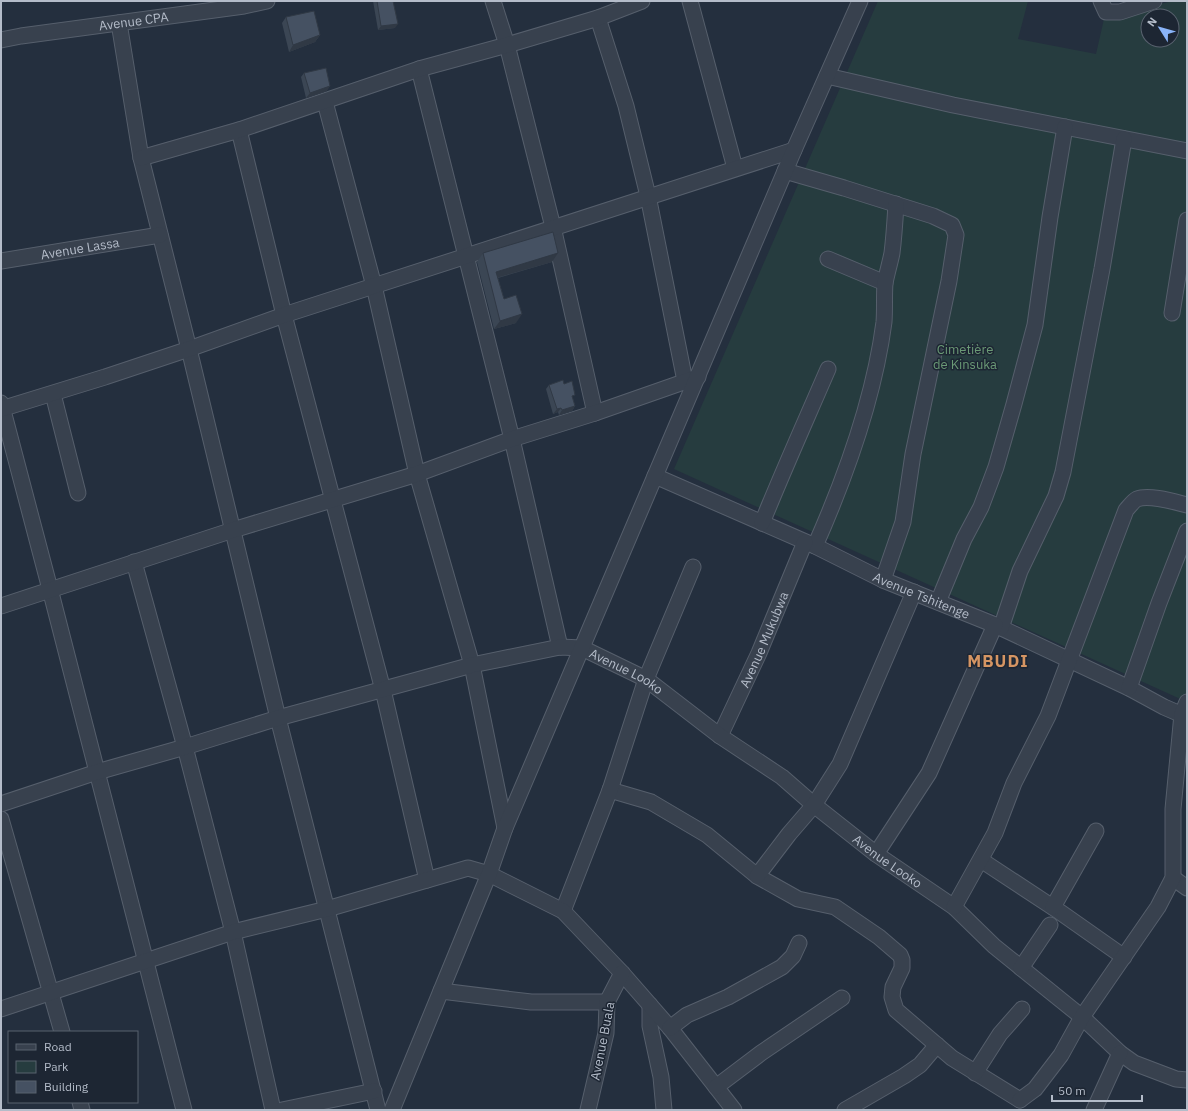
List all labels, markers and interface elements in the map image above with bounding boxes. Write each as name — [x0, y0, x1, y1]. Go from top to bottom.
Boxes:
street label: Avenue CPA — [98, 8, 170, 34]
north arrow — [1140, 8, 1180, 48]
text: N — [1144, 15, 1160, 29]
street label: Avenue Lassa — [39, 234, 121, 263]
park label: Cimetière de Kinsuka — [933, 341, 997, 373]
street label: Avenue Tshitenge — [870, 568, 972, 623]
street label: Avenue Mukubwa — [736, 589, 793, 690]
street label: Avenue Looko — [586, 645, 666, 698]
district label: MBUDI — [967, 650, 1029, 672]
street label: Avenue Looko — [849, 831, 925, 892]
street label: Avenue Buala — [587, 1000, 618, 1082]
legend — [8, 1031, 138, 1103]
text: Road — [44, 1039, 72, 1054]
text: Park — [44, 1059, 69, 1074]
scale bar — [1052, 1077, 1142, 1103]
text: Building — [44, 1079, 89, 1094]
text: 50 m — [1058, 1083, 1086, 1098]

